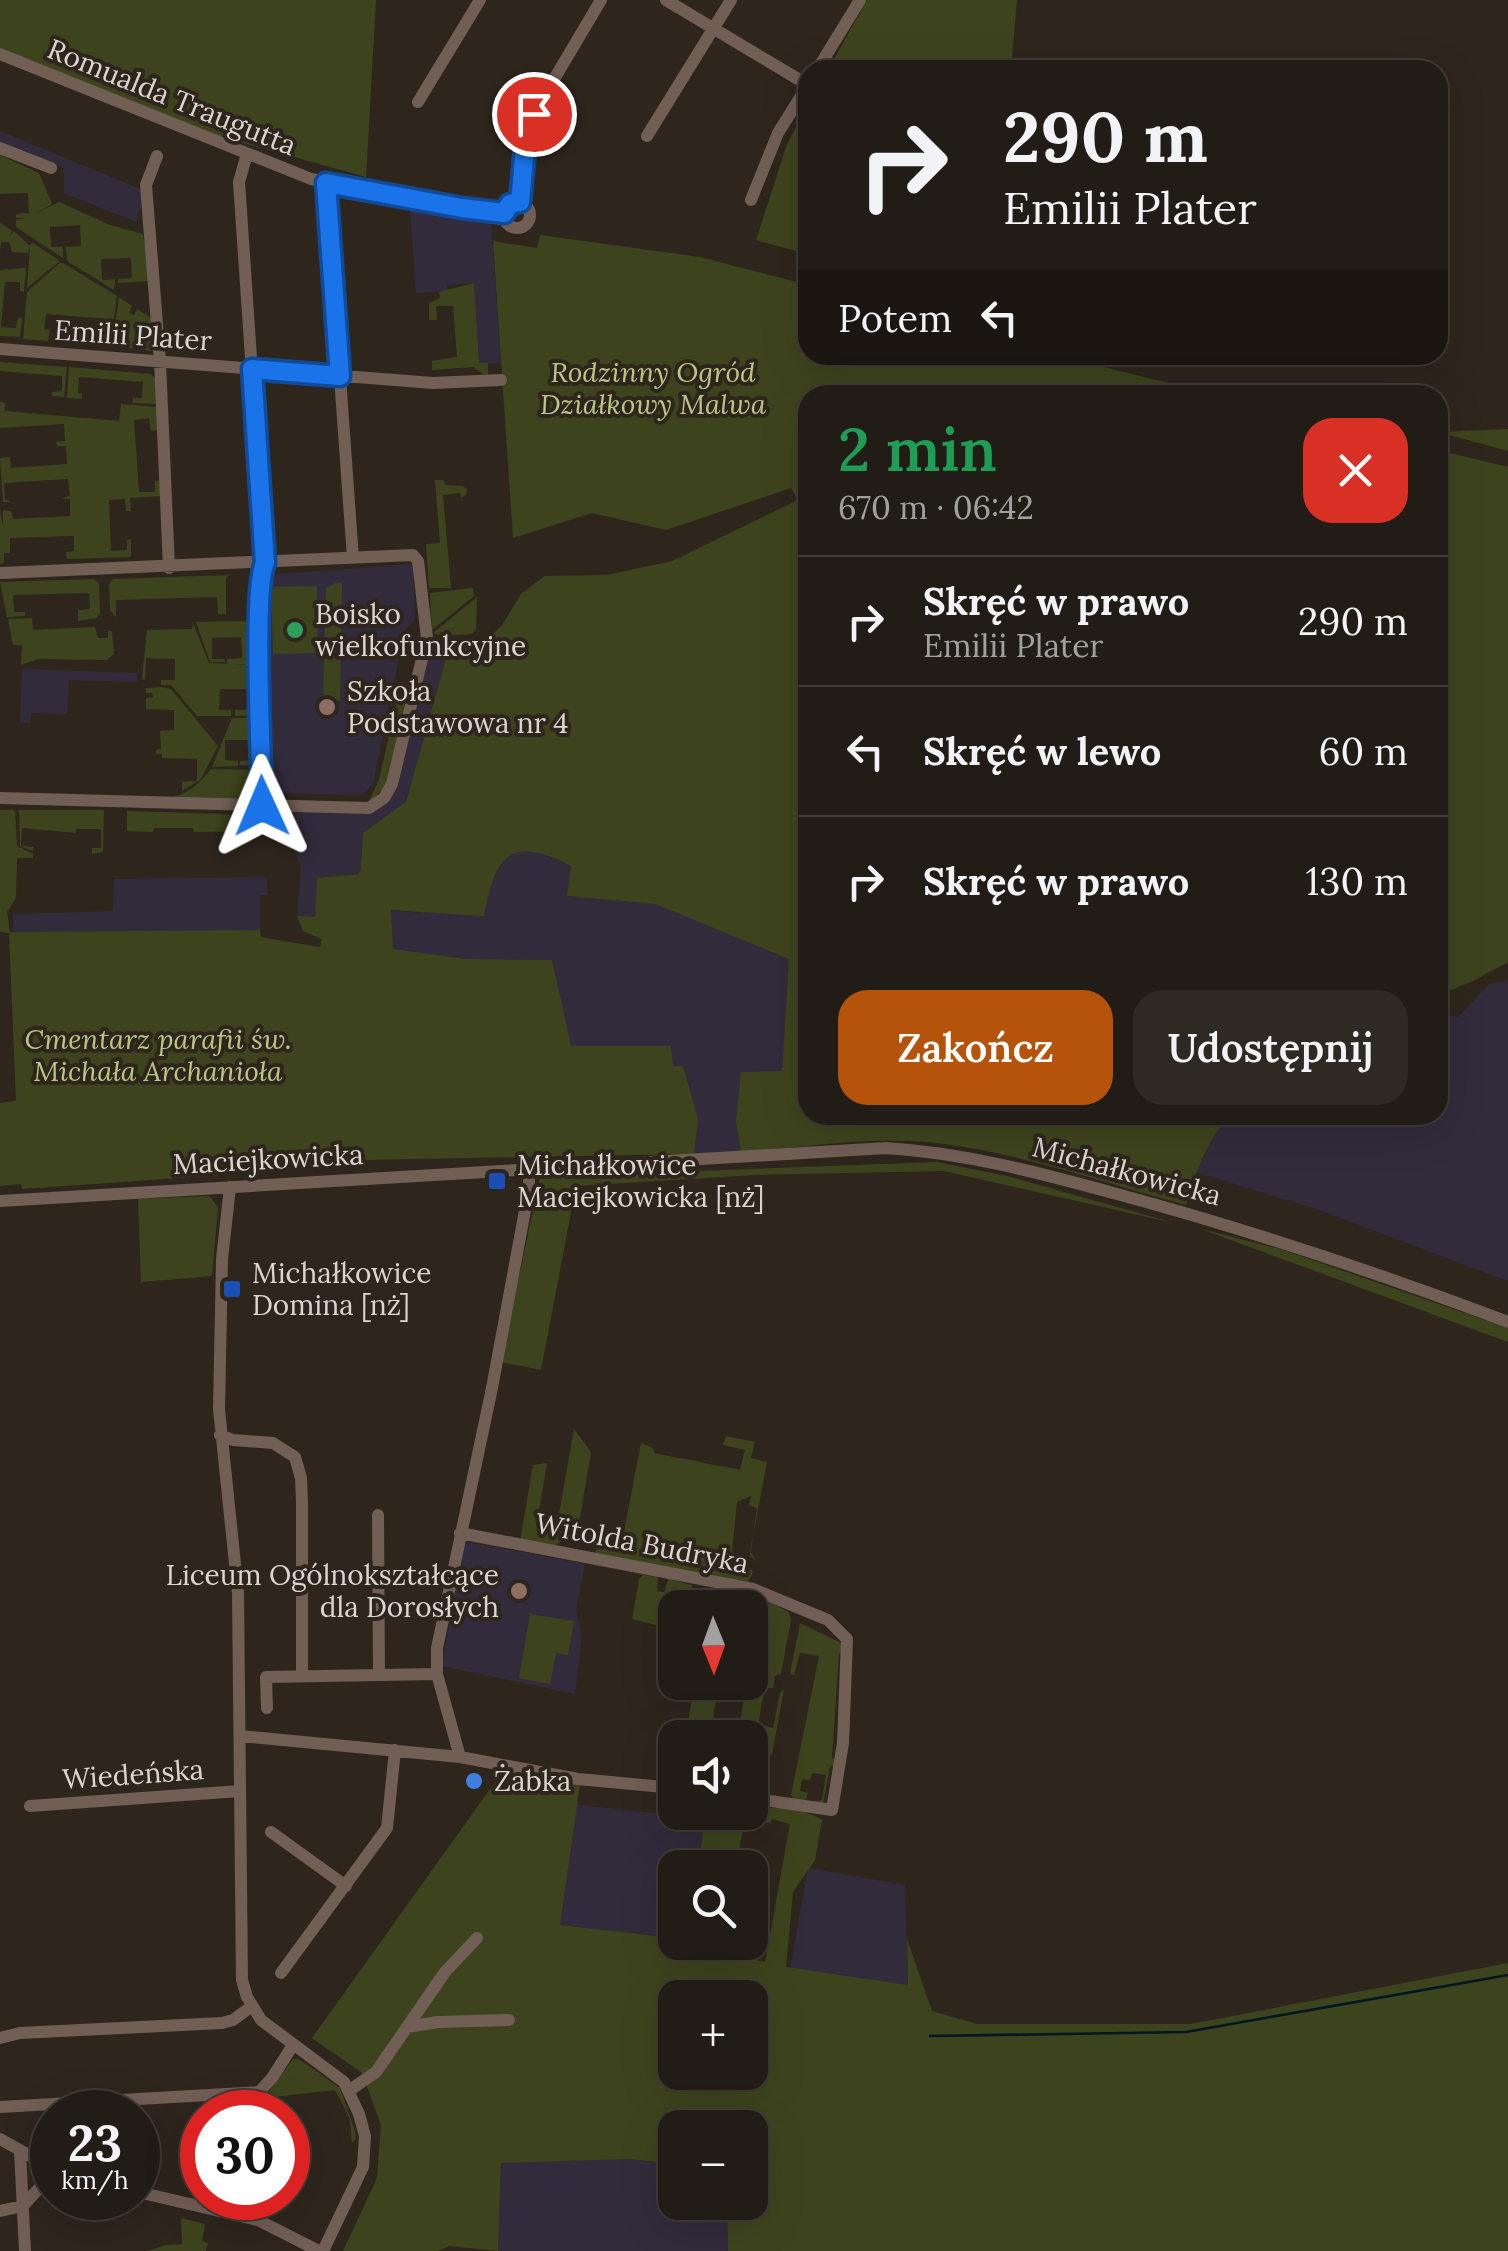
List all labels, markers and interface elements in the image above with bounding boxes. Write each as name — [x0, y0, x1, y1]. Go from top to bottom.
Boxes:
street label: Romualda Traugutta — [42, 31, 302, 163]
pin — [492, 72, 577, 157]
icon: arrive — [507, 87, 562, 142]
text: 290 m — [1003, 92, 1208, 181]
icon: right — [838, 100, 968, 230]
text: Emilii Plater — [1003, 179, 1257, 236]
icon: left — [972, 290, 1027, 345]
text: Potem — [838, 294, 952, 342]
street label: Emilii Plater — [53, 312, 213, 358]
park label: Rodzinny Ogród Działkowy Malwa — [540, 354, 767, 422]
text: 2 min — [838, 411, 997, 487]
button: close — [1303, 418, 1408, 523]
text: 670 m · 06:42 — [838, 487, 1034, 528]
text: Skręć w prawo — [923, 577, 1189, 625]
icon: right — [838, 594, 893, 649]
place label: Boisko wielkofunkcyjne — [315, 596, 526, 664]
text: 290 m — [1298, 597, 1408, 645]
marker: Boisko wielkofunkcyjne — [284, 619, 306, 641]
text: Emilii Plater — [923, 625, 1103, 666]
place label: Szkoła Podstawowa nr 4 — [347, 673, 568, 741]
marker: Szkoła Podstawowa nr 4 — [316, 696, 338, 718]
icon: left — [838, 724, 893, 779]
text: Skręć w lewo — [923, 727, 1161, 775]
text: 60 m — [1318, 727, 1408, 775]
position arrow — [210, 754, 314, 858]
icon: right — [838, 854, 893, 909]
text: Skręć w prawo — [923, 857, 1189, 905]
text: 130 m — [1305, 857, 1408, 905]
button: Zakończ — [838, 990, 1113, 1105]
button: Udostępnij — [1133, 990, 1408, 1105]
park label: Cmentarz parafii św. Michała Archanioła — [24, 1021, 292, 1089]
street label: Michałkowicka — [1029, 1129, 1225, 1213]
street label: Maciejkowicka — [172, 1136, 364, 1182]
place label: Michałkowice Maciejkowicka [nż] — [517, 1147, 764, 1215]
marker: Michałkowice Maciejkowicka [nż] — [486, 1170, 508, 1192]
place label: Michałkowice Domina [nż] — [252, 1255, 431, 1323]
marker: Michałkowice Domina [nż] — [221, 1278, 243, 1300]
street label: Witolda Budryka — [532, 1505, 752, 1581]
place label: Liceum Ogólnokształcące dla Dorosłych — [166, 1557, 499, 1625]
marker: Liceum Ogólnokształcące dla Dorosłych — [508, 1580, 530, 1602]
north arrow — [658, 1590, 768, 1700]
map controls — [658, 1590, 768, 2220]
button: sound — [658, 1720, 768, 1830]
street label: Wiedeńska — [61, 1751, 205, 1797]
place label: Żabka — [494, 1763, 571, 1799]
marker: Żabka — [463, 1770, 485, 1792]
button: search — [658, 1850, 768, 1960]
button: + — [658, 1980, 768, 2090]
speed limit sign: 30 — [180, 2090, 310, 2220]
button: − — [658, 2110, 768, 2220]
text: 23 — [68, 2111, 122, 2175]
text: km/h — [61, 2164, 129, 2196]

